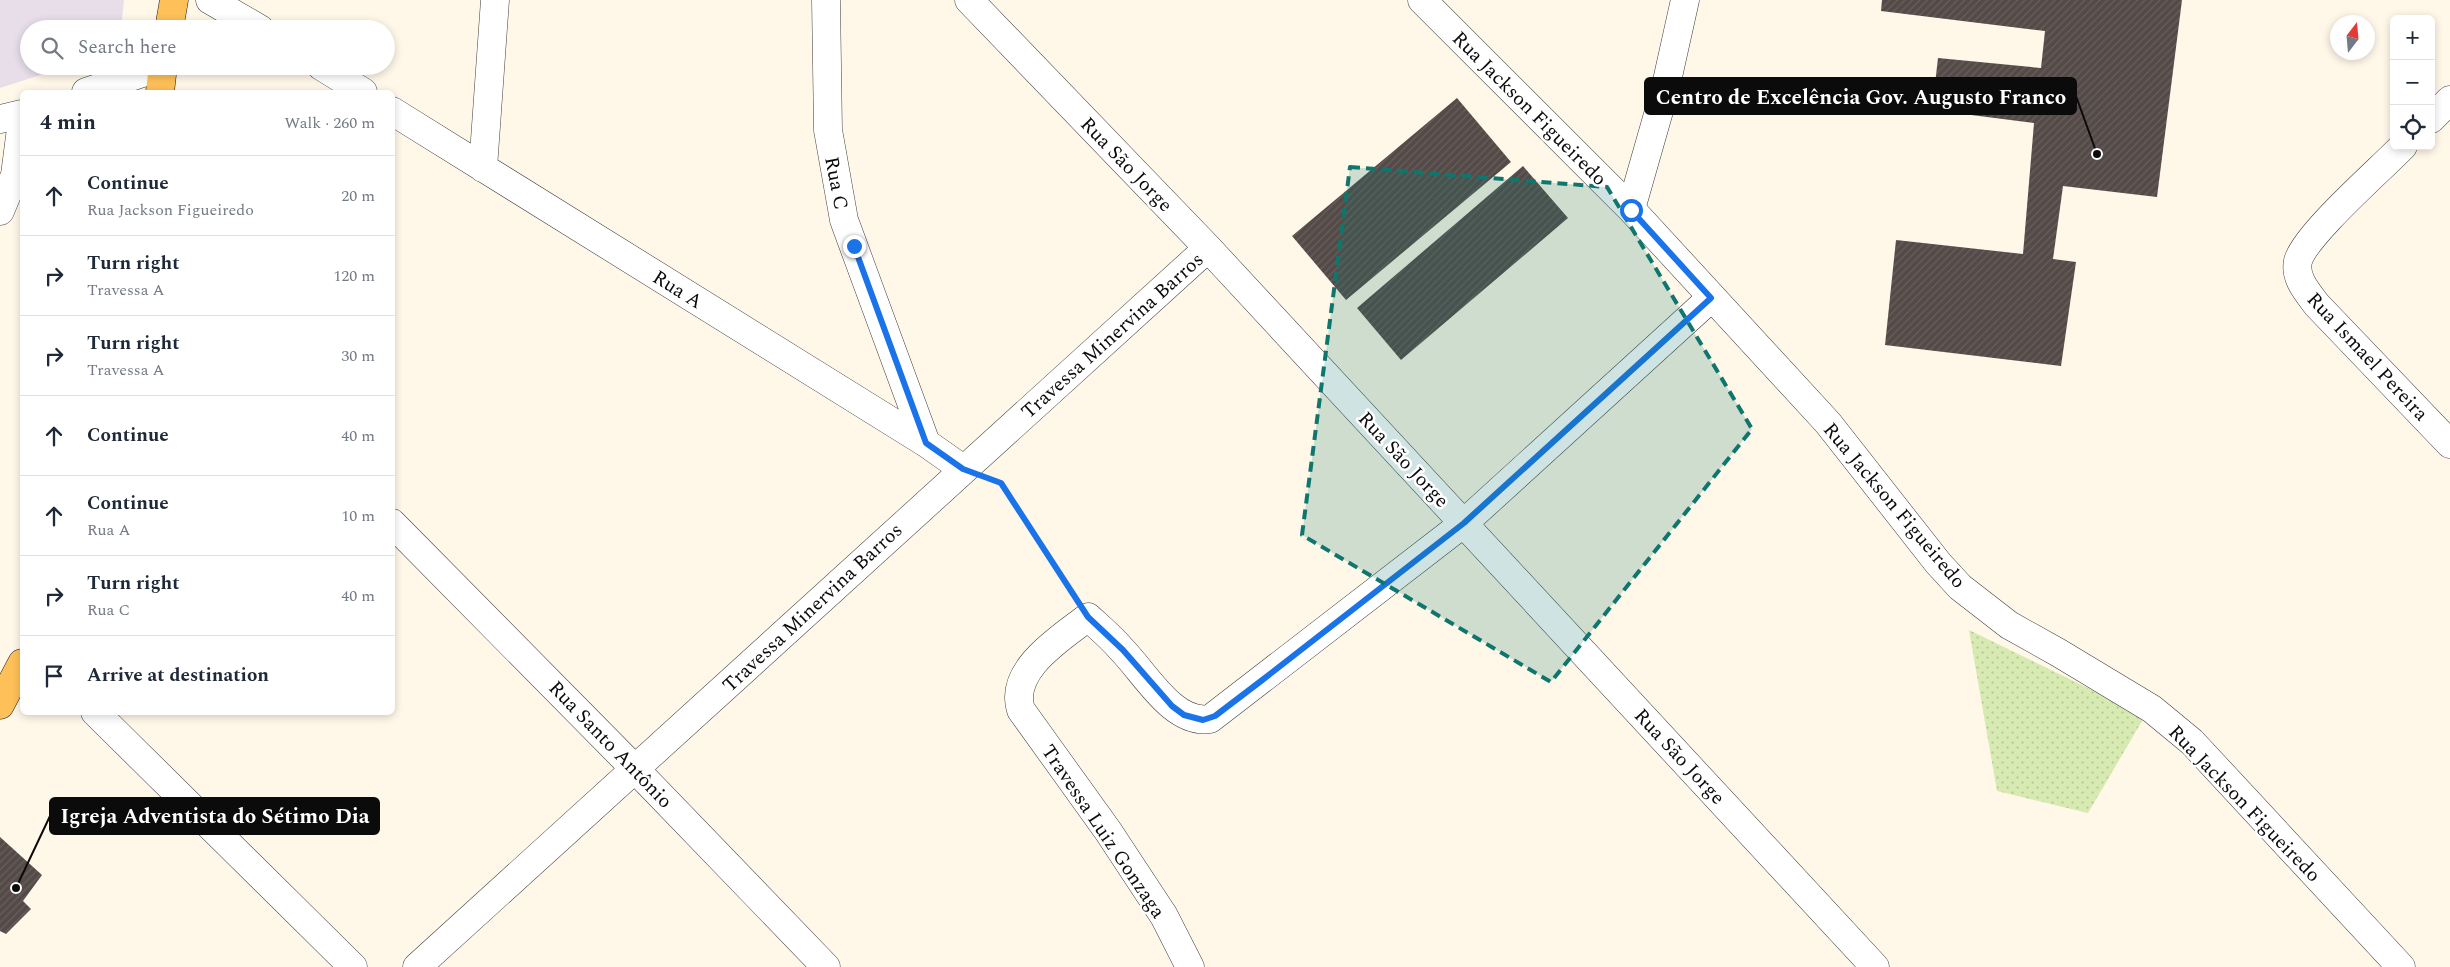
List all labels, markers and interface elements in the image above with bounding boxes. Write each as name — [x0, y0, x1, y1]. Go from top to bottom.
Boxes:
north arrow — [2330, 15, 2375, 60]
map controls — [2390, 15, 2435, 150]
button: + — [2390, 15, 2435, 60]
search box — [20, 20, 395, 75]
street label: Rua Jackson Figueiredo — [1445, 24, 1614, 193]
text: Search here — [78, 33, 177, 62]
icon: search — [38, 34, 66, 62]
button: − — [2390, 60, 2435, 105]
callout: Centro de Excelência Gov. Augusto Franco — [1645, 78, 2076, 114]
text: Centro de Excelência Gov. Augusto Franco — [1656, 82, 2066, 114]
button: locate — [2390, 105, 2435, 150]
text: 4 min — [40, 107, 96, 139]
street label: Rua São Jorge — [1073, 110, 1180, 219]
text: Walk · 260 m — [284, 111, 375, 135]
street label: Rua C — [816, 154, 856, 212]
text: Continue — [87, 169, 169, 198]
icon: ahead — [40, 182, 68, 210]
text: 20 m — [341, 184, 375, 208]
text: Rua Jackson Figueiredo — [87, 198, 254, 222]
route start — [1620, 199, 1643, 222]
route end — [843, 235, 866, 258]
street label: Travessa Minervina Barros — [1015, 245, 1211, 426]
text: Turn right — [87, 249, 180, 278]
icon: right — [40, 262, 68, 290]
street label: Rua A — [647, 263, 708, 317]
text: 120 m — [333, 264, 375, 288]
text: Travessa A — [87, 278, 165, 302]
street label: Rua Ismael Pereira — [2299, 285, 2435, 428]
text: Turn right — [87, 329, 180, 358]
icon: right — [40, 342, 68, 370]
text: 30 m — [341, 344, 375, 368]
text: Travessa A — [87, 358, 165, 382]
street label: Rua São Jorge — [1351, 405, 1456, 515]
street label: Rua Jackson Figueiredo — [1816, 416, 1973, 595]
text: Continue — [87, 421, 169, 450]
icon: ahead — [40, 422, 68, 450]
text: 40 m — [341, 424, 375, 448]
text: Continue — [87, 489, 169, 518]
icon: ahead — [40, 502, 68, 530]
text: 10 m — [341, 504, 375, 528]
street label: Travessa Minervina Barros — [716, 516, 910, 700]
text: Rua A — [87, 518, 130, 542]
text: Turn right — [87, 569, 180, 598]
icon: right — [40, 582, 68, 610]
text: 40 m — [341, 584, 375, 608]
text: Rua C — [87, 598, 130, 622]
text: Arrive at destination — [87, 661, 269, 690]
icon: arrive — [40, 662, 68, 690]
street label: Rua Santo Antônio — [541, 674, 679, 815]
street label: Rua São Jorge — [1627, 702, 1732, 812]
street label: Rua Jackson Figueiredo — [2161, 718, 2328, 889]
street label: Travessa Luiz Gonzaga — [1034, 739, 1173, 925]
callout: Igreja Adventista do Sétimo Dia — [50, 798, 379, 834]
text: Igreja Adventista do Sétimo Dia — [60, 801, 370, 833]

